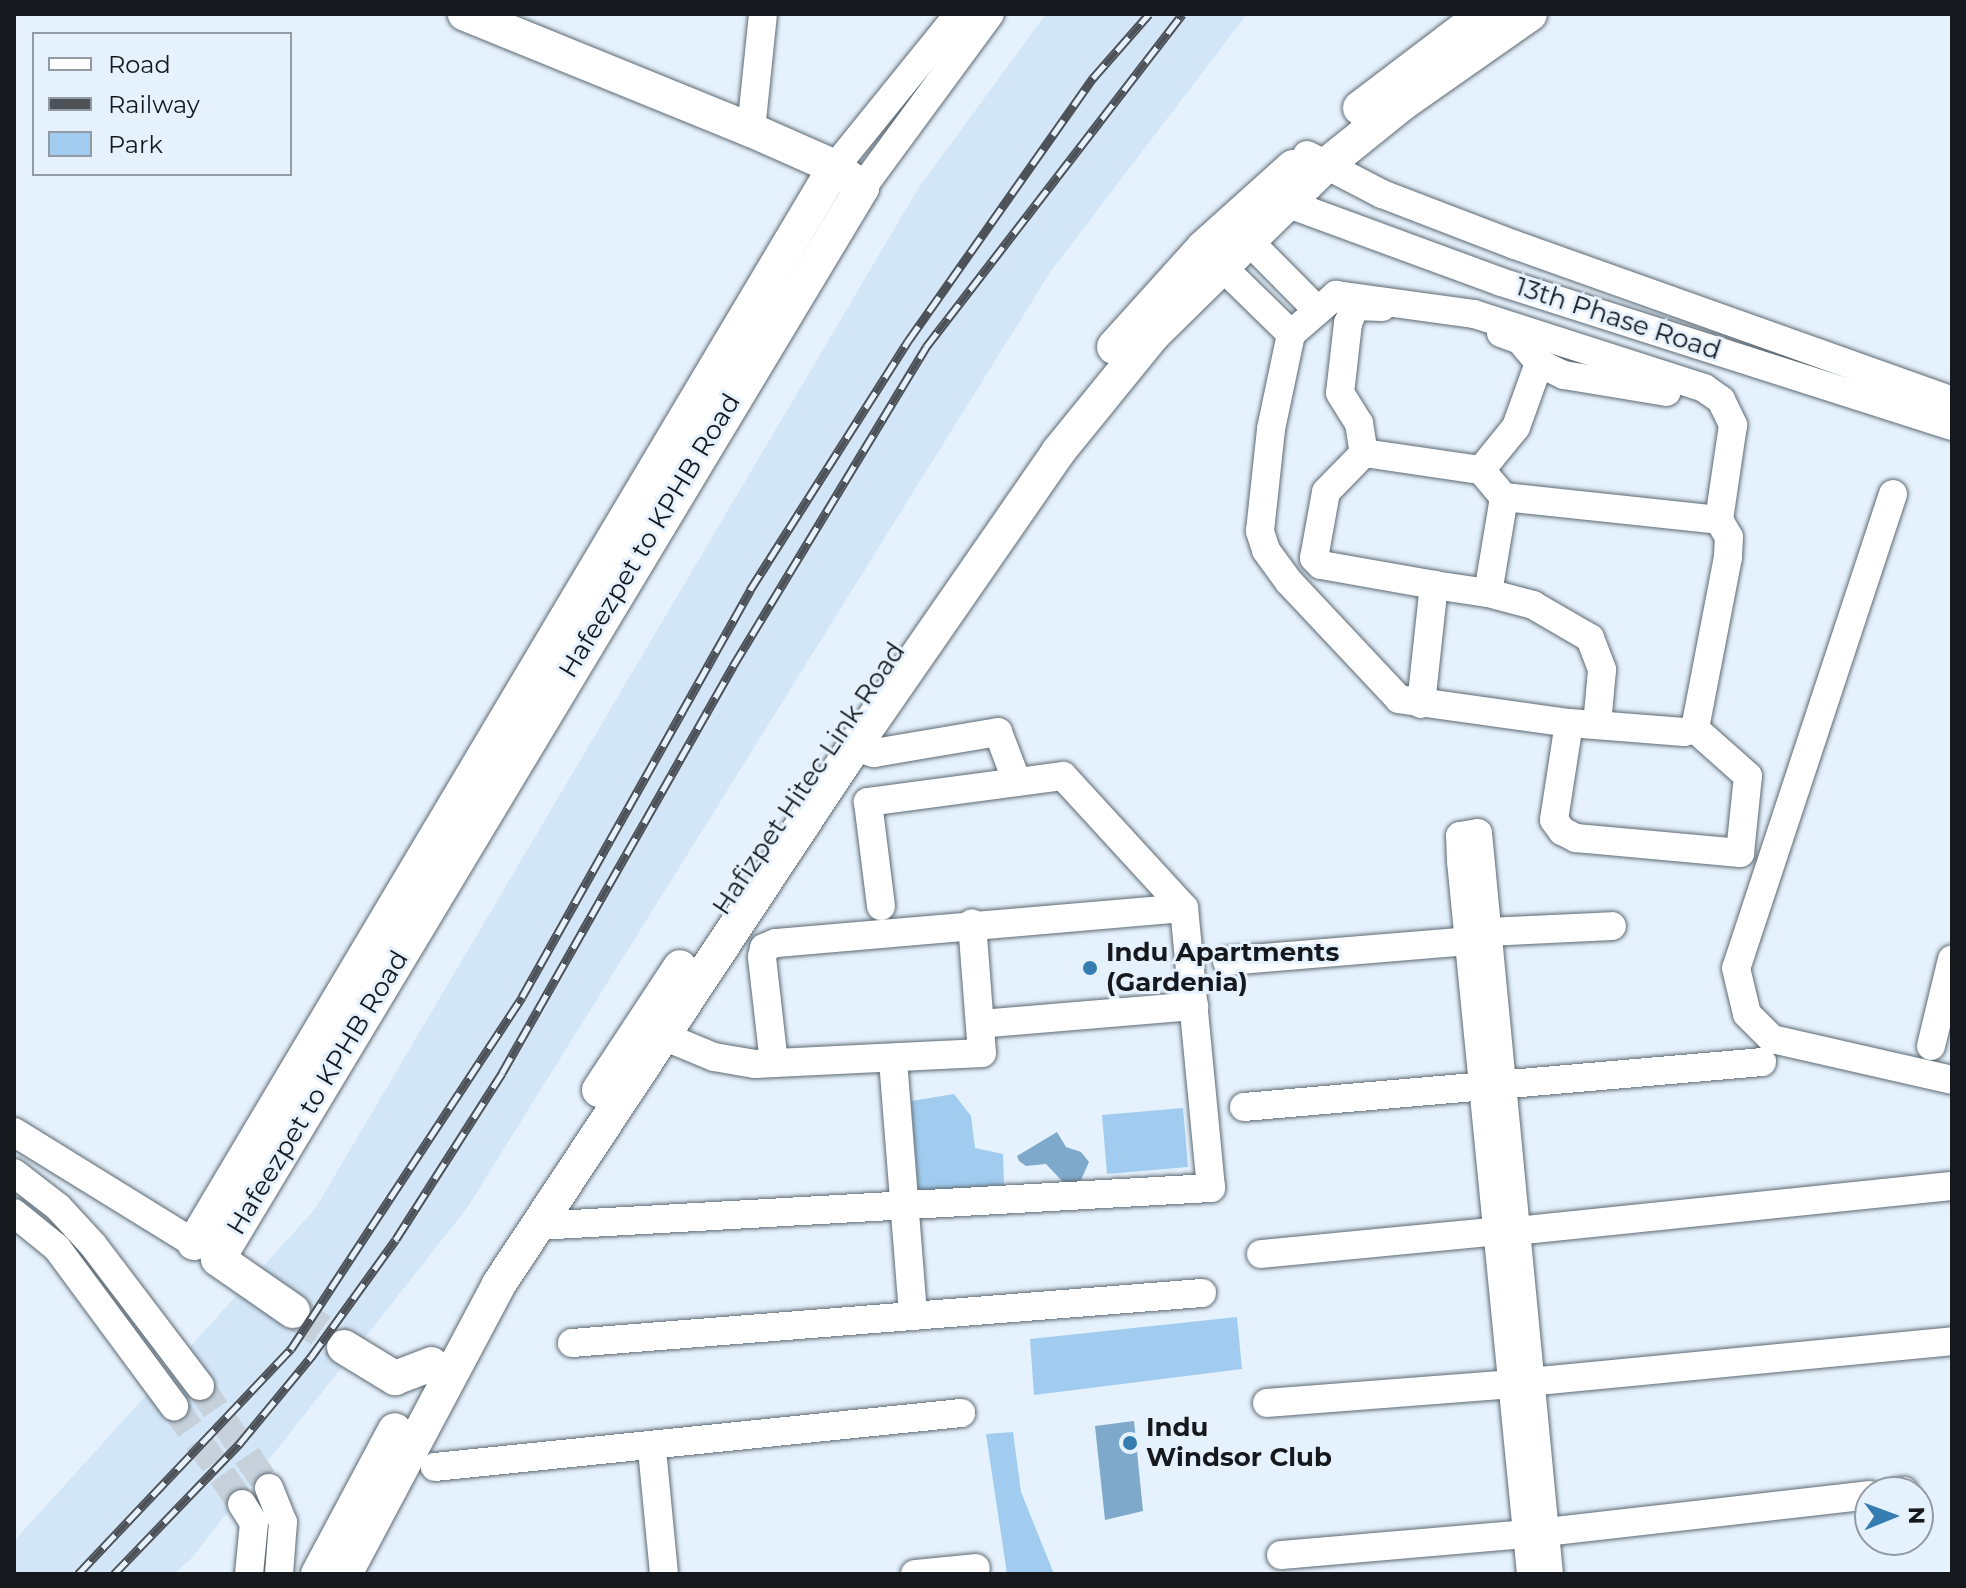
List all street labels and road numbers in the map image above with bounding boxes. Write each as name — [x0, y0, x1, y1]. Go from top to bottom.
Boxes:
street label: 13th Phase Road — [1512, 271, 1724, 367]
street label: Hafeezpet to KPHB Road — [553, 388, 747, 684]
street label: Hafizpet Hitec Link Road — [706, 637, 912, 921]
street label: Hafeezpet to KPHB Road — [221, 945, 415, 1241]

